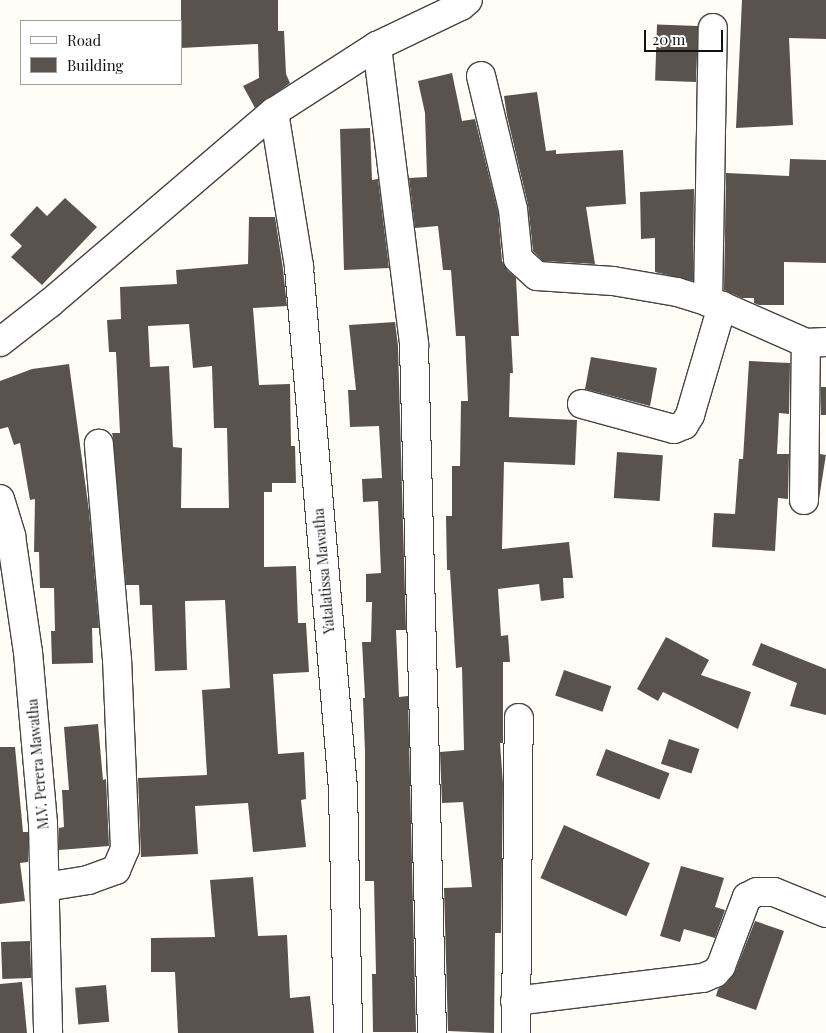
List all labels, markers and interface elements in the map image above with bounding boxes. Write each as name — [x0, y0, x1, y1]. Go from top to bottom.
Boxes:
legend — [20, 20, 182, 85]
scale bar — [646, 20, 725, 52]
text: 20 m — [652, 29, 685, 49]
text: Road — [67, 30, 101, 50]
text: Building — [67, 55, 123, 75]
street label: Yatalatissa Mawatha — [310, 507, 338, 635]
street label: M.V. Perera Mawatha — [24, 698, 52, 830]

